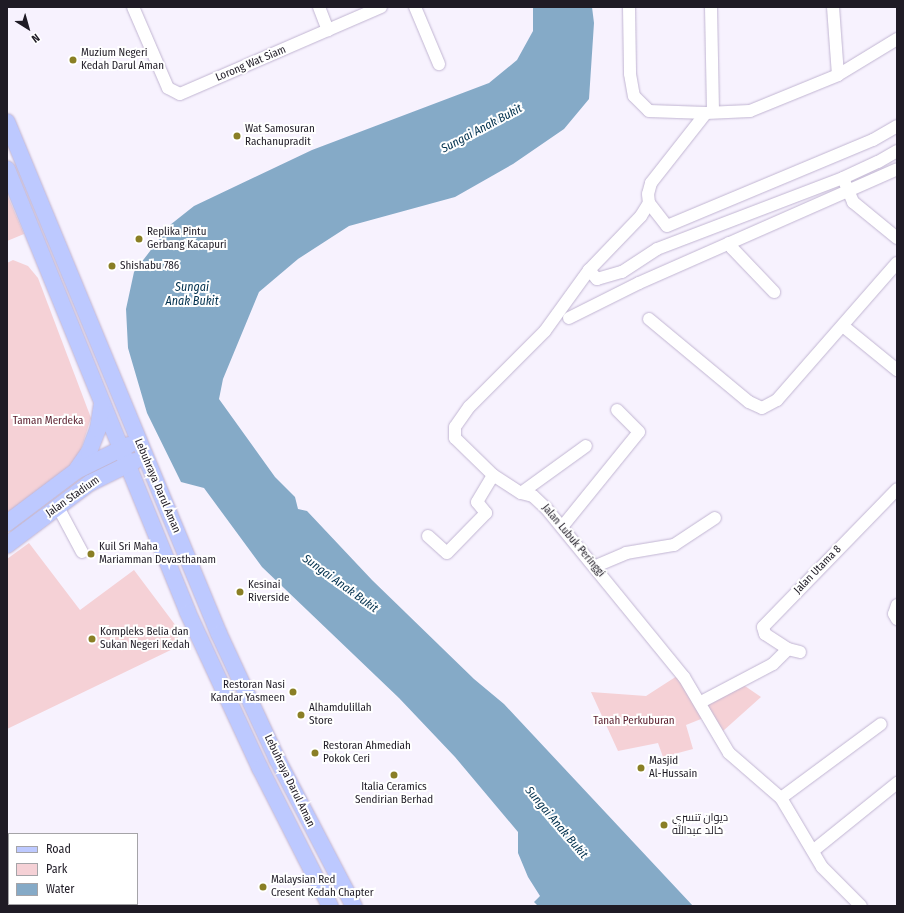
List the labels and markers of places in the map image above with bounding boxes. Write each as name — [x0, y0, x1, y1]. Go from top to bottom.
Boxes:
place label: Muzium Negeri Kedah Darul Aman — [81, 47, 164, 73]
marker: Muzium Negeri Kedah Darul Aman — [68, 55, 78, 65]
place label: Wat Samosuran Rachanupradit — [245, 123, 315, 149]
marker: Wat Samosuran Rachanupradit — [232, 131, 242, 141]
place label: Replika Pintu Gerbang Kacapuri — [147, 226, 227, 252]
marker: Replika Pintu Gerbang Kacapuri — [134, 234, 144, 244]
place label: Shishabu 786 — [120, 259, 179, 273]
marker: Shishabu 786 — [107, 261, 117, 271]
place label: Kuil Sri Maha Mariamman Devasthanam — [99, 541, 216, 567]
marker: Kuil Sri Maha Mariamman Devasthanam — [86, 549, 96, 559]
place label: Kesinai Riverside — [248, 579, 290, 605]
marker: Kesinai Riverside — [235, 587, 245, 597]
place label: Kompleks Belia dan Sukan Negeri Kedah — [100, 626, 190, 652]
marker: Kompleks Belia dan Sukan Negeri Kedah — [87, 634, 97, 644]
place label: Restoran Nasi Kandar Yasmeen — [211, 679, 285, 705]
marker: Restoran Nasi Kandar Yasmeen — [288, 687, 298, 697]
place label: Alhamdulillah Store — [309, 702, 372, 728]
marker: Alhamdulillah Store — [296, 710, 306, 720]
place label: Restoran Ahmediah Pokok Ceri — [323, 740, 411, 766]
marker: Restoran Ahmediah Pokok Ceri — [310, 748, 320, 758]
place label: Masjid Al-Hussain — [649, 755, 697, 781]
marker: Masjid Al-Hussain — [636, 763, 646, 773]
marker: Italia Ceramics Sendirian Berhad — [389, 770, 399, 780]
place label: Italia Ceramics Sendirian Berhad — [355, 781, 433, 807]
place label: دیوان تنسري خالد عبدالله — [672, 812, 728, 838]
marker: دیوان تنسري خالد عبدالله — [659, 820, 669, 830]
place label: Malaysian Red Cresent Kedah Chapter — [271, 874, 373, 900]
marker: Malaysian Red Cresent Kedah Chapter — [258, 882, 268, 892]

